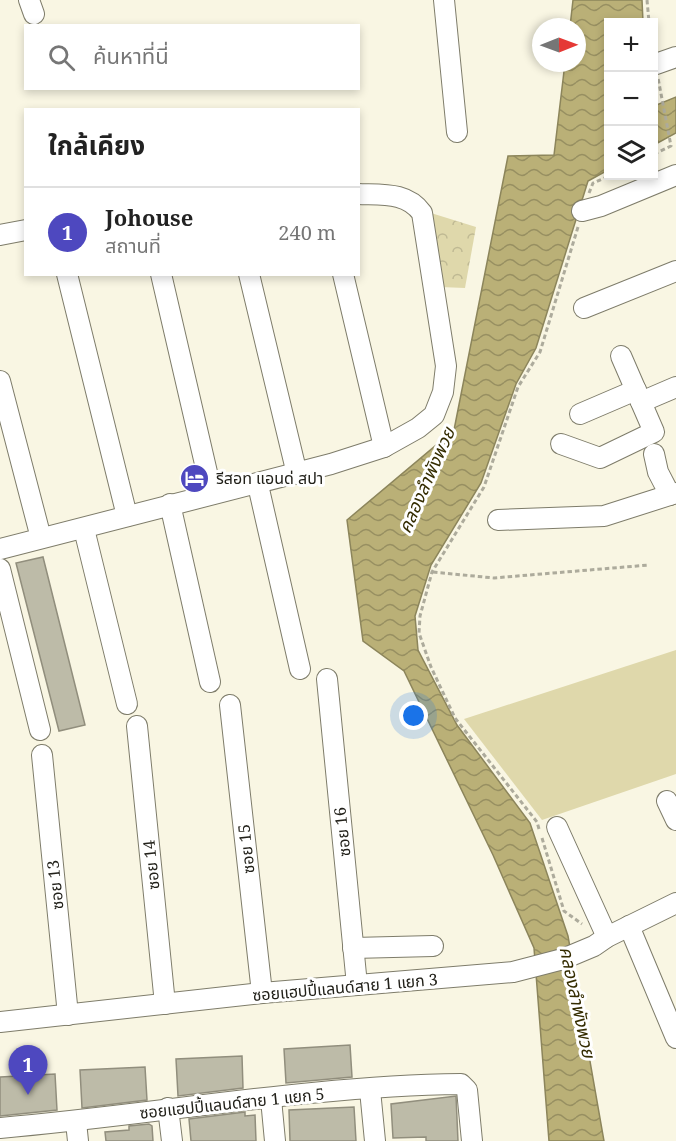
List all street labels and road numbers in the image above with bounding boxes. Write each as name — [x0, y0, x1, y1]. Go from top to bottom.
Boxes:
street label: ซอย 16 — [328, 806, 356, 858]
street label: ซอย 15 — [232, 823, 260, 875]
street label: ซอย 14 — [137, 839, 165, 891]
street label: ซอย 13 — [41, 859, 69, 911]
street label: ซอยแฮปปี้แลนด์สาย 1 แยก 3 — [251, 968, 439, 1006]
street label: ซอยแฮปปี้แลนด์สาย 1 แยก 5 — [138, 1082, 326, 1124]

